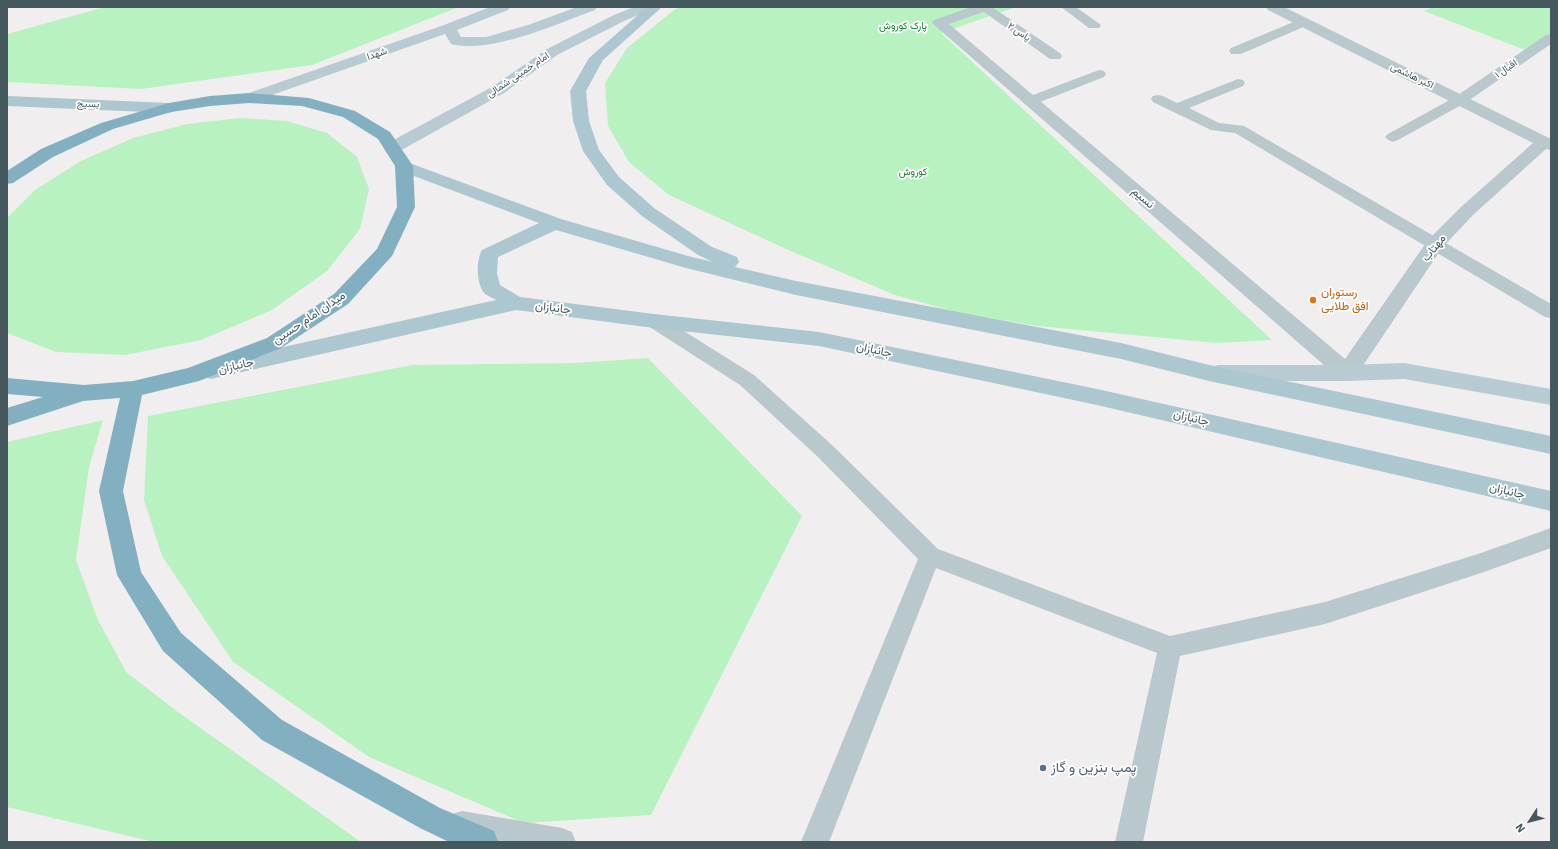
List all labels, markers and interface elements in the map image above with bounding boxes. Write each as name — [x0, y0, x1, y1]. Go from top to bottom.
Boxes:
park label: پارک کوروش — [879, 20, 927, 32]
street label: یاس ۲ — [1005, 20, 1033, 44]
street label: شهدا — [365, 45, 389, 63]
street label: امام خمینی شمالی — [485, 50, 551, 100]
street label: اقبال ۱ — [1492, 57, 1520, 81]
street label: اکبر هاشمی — [1389, 60, 1435, 92]
street label: بسیج — [77, 98, 99, 110]
park label: کوروش — [899, 166, 927, 178]
street label: نسیم — [1129, 184, 1157, 212]
street label: مهتاب — [1419, 232, 1449, 264]
place label: رستوران افق طلایی — [1321, 286, 1369, 314]
street label: میدان امام حسین — [270, 288, 348, 348]
marker: رستوران افق طلایی — [1308, 295, 1318, 305]
street label: جانبازان — [534, 299, 572, 317]
street label: جانبازان — [855, 339, 893, 361]
street label: جانبازان — [217, 355, 255, 377]
street label: جانبازان — [1172, 407, 1210, 429]
street label: جانبازان — [1488, 480, 1526, 502]
place label: پمپ بنزین و گاز — [1051, 760, 1136, 776]
marker: پمپ بنزین و گاز — [1038, 763, 1048, 773]
north arrow — [1510, 801, 1550, 841]
text: N — [1512, 821, 1528, 835]

